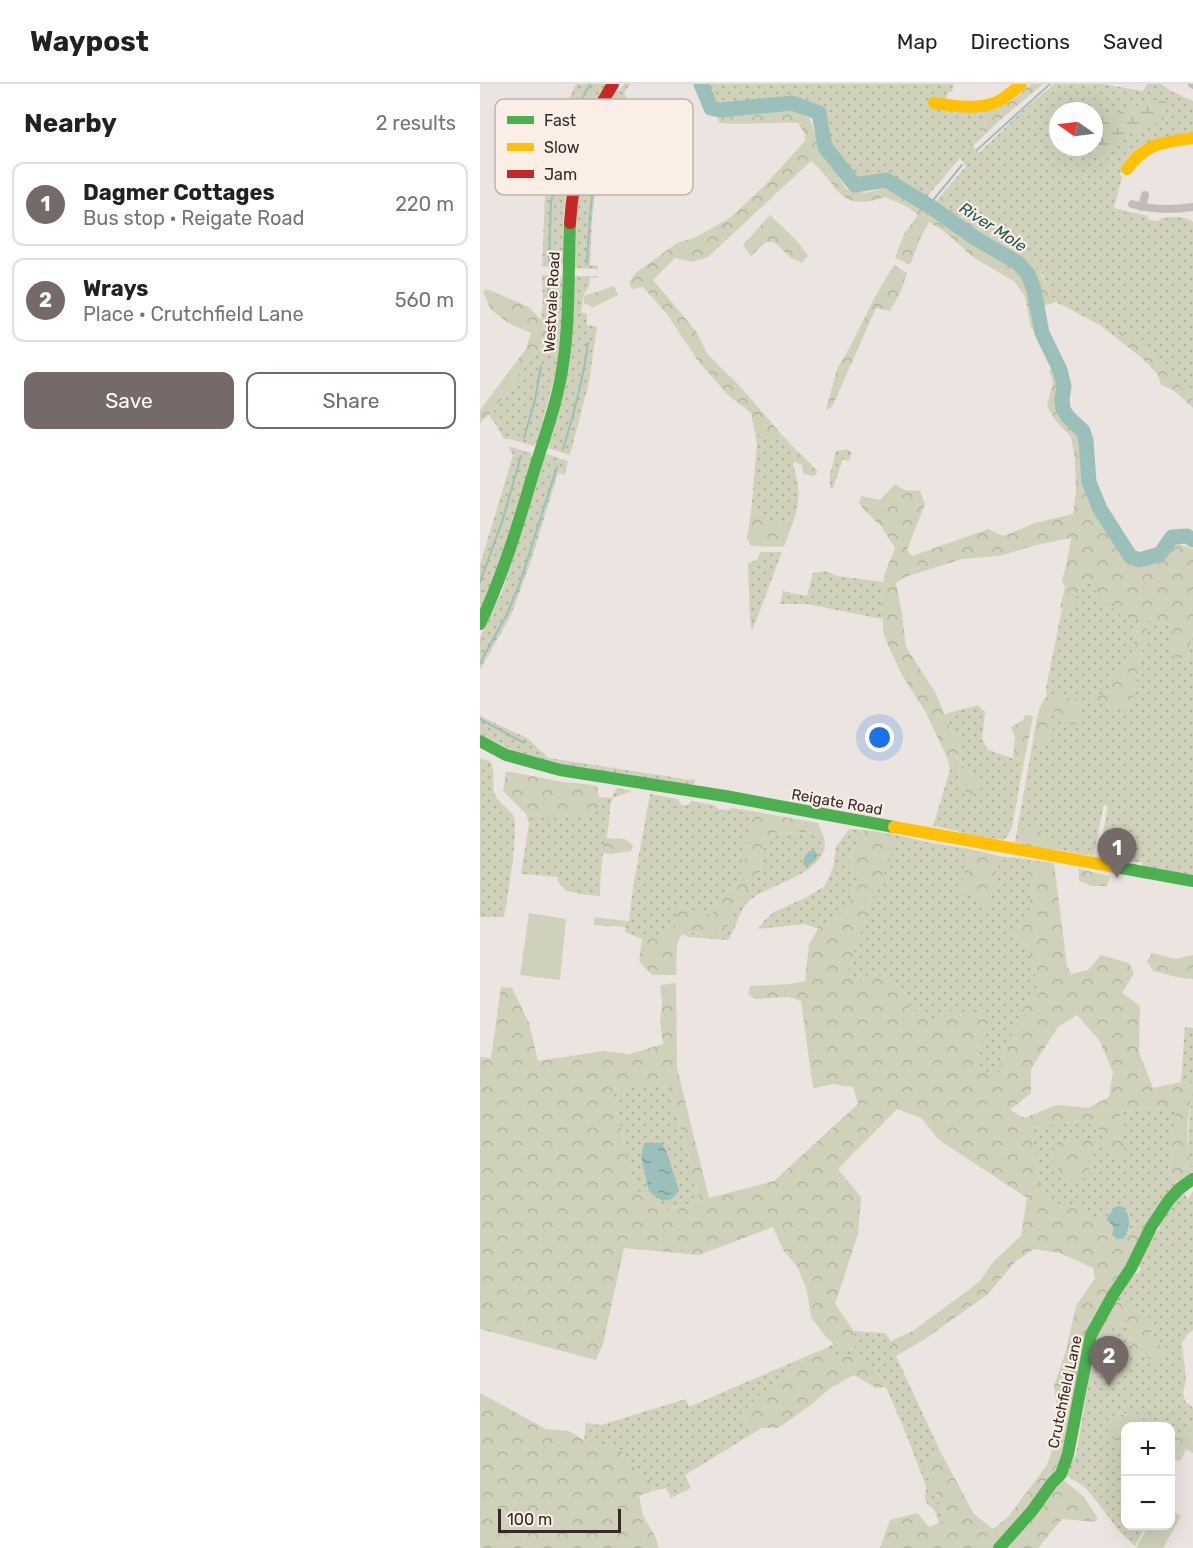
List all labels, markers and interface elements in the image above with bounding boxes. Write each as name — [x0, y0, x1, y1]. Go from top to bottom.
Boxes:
text: Waypost — [30, 25, 149, 58]
text: Map — [897, 29, 938, 54]
text: Directions — [971, 29, 1070, 54]
text: Saved — [1103, 29, 1163, 54]
legend — [495, 99, 693, 195]
north arrow — [1049, 102, 1103, 156]
text: Nearby — [24, 108, 117, 139]
text: 2 results — [376, 111, 456, 135]
text: Fast — [544, 111, 576, 130]
text: Slow — [544, 138, 580, 157]
text: Jam — [544, 165, 577, 184]
text: Dagmer Cottages — [83, 179, 275, 206]
text: 1 — [41, 192, 50, 216]
text: 220 m — [395, 192, 454, 216]
water label: River Mole — [956, 198, 1030, 256]
text: Bus stop · Reigate Road — [83, 206, 305, 230]
street label: Westvale Road — [540, 251, 564, 353]
text: Wrays — [83, 275, 148, 302]
text: 2 — [39, 288, 52, 312]
text: 560 m — [395, 288, 454, 312]
text: Place · Crutchfield Lane — [83, 302, 304, 326]
button: Save — [24, 372, 234, 429]
button: Share — [246, 372, 456, 429]
your location — [865, 723, 894, 752]
street label: Reigate Road — [790, 785, 884, 819]
pin: 1 — [1098, 828, 1136, 878]
street label: Crutchfield Lane — [1044, 1334, 1086, 1450]
pin: 2 — [1090, 1336, 1128, 1386]
map controls — [1121, 1422, 1175, 1530]
button: + — [1121, 1422, 1175, 1476]
button: − — [1121, 1476, 1175, 1530]
scale bar — [498, 1506, 621, 1534]
text: 100 m — [507, 1510, 552, 1529]

